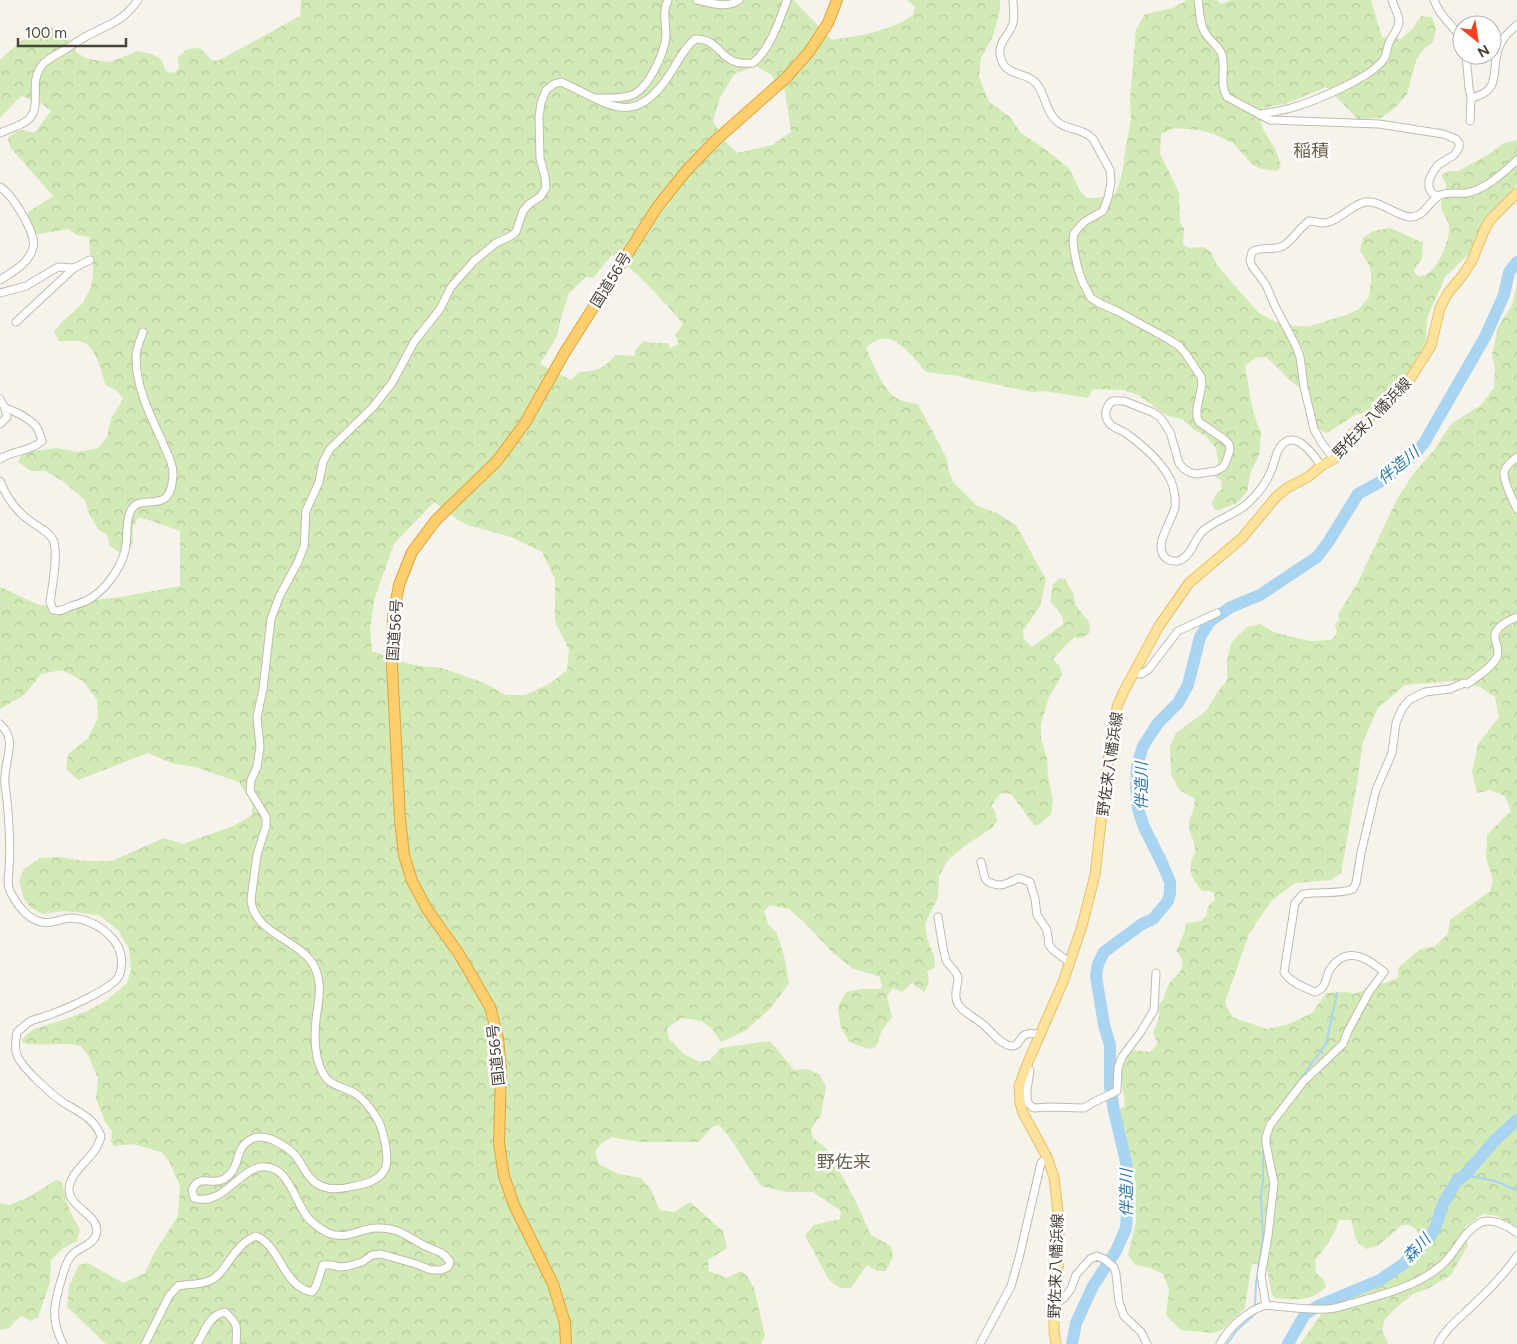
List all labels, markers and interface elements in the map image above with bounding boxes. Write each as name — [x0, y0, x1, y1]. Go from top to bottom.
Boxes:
scale bar — [18, 15, 125, 47]
north arrow — [1452, 15, 1502, 65]
text: 100 m — [25, 24, 67, 42]
text: N — [1474, 41, 1492, 61]
district label: 稲積 — [1293, 140, 1329, 162]
street label: 国道56号 — [587, 249, 635, 311]
street label: 野佐来八幡浜線 — [1329, 374, 1415, 462]
water label: 伴造川 — [1374, 441, 1424, 488]
street label: 国道56号 — [384, 598, 406, 662]
street label: 野佐来八幡浜線 — [1094, 711, 1126, 817]
water label: 伴造川 — [1132, 760, 1151, 810]
street label: 国道56号 — [484, 1023, 508, 1087]
district label: 野佐来 — [817, 1151, 871, 1173]
water label: 伴造川 — [1117, 1167, 1136, 1217]
street label: 野佐来八幡浜線 — [1045, 1213, 1067, 1319]
water label: 森川 — [1399, 1229, 1436, 1267]

